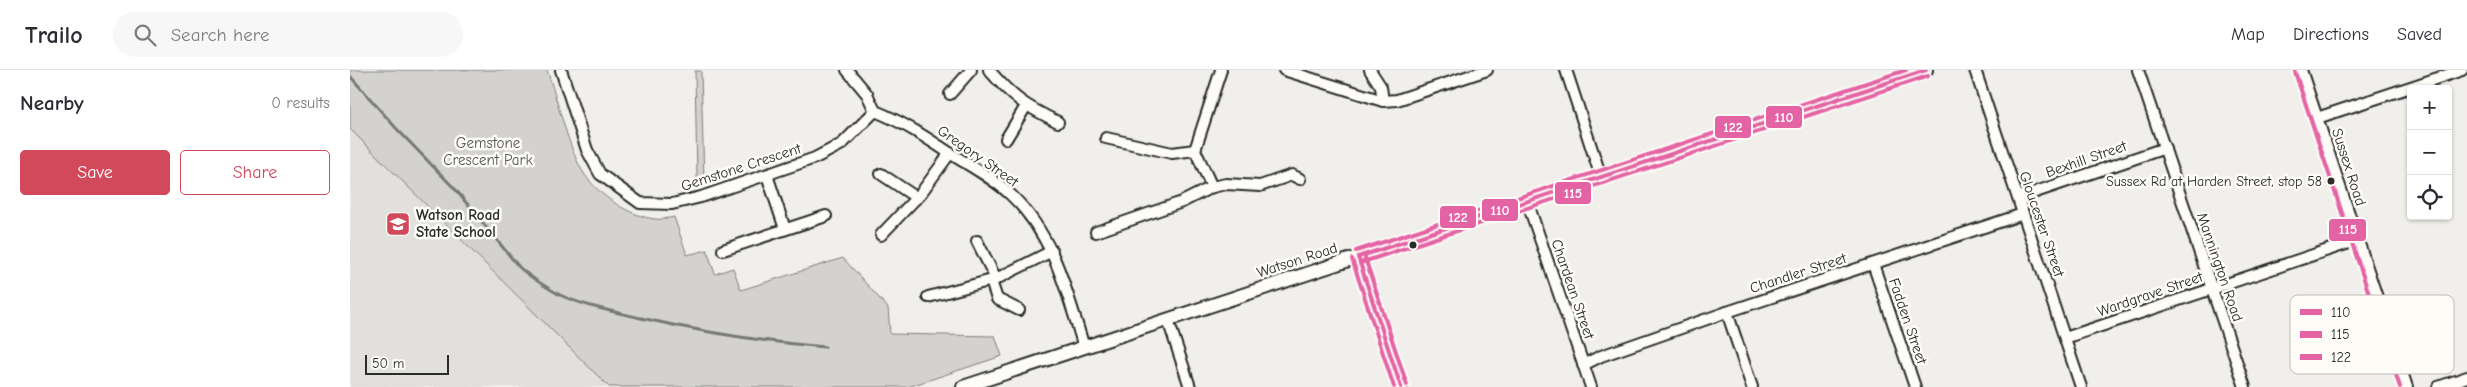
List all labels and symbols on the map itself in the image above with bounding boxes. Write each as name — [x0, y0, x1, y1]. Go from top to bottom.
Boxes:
line badge: 110 — [1765, 105, 1803, 129]
text: 110 — [1774, 109, 1794, 126]
line badge: 122 — [1714, 115, 1752, 139]
text: 122 — [1723, 119, 1743, 136]
street label: Gregory Street — [934, 121, 1023, 191]
street label: Sussex Road — [2328, 126, 2370, 208]
park label: Gemstone Crescent Park — [443, 134, 534, 169]
street label: Bexhill Street — [2043, 137, 2130, 181]
street label: Gemstone Crescent — [679, 139, 804, 195]
street label: Gloucester Street — [2016, 169, 2069, 280]
place label: Sussex Rd at Harden Street, stop 58 — [2106, 173, 2322, 190]
marker: Sussex Rd at Harden Street, stop 58 — [2326, 176, 2336, 186]
line badge: 115 — [1554, 181, 1592, 205]
text: 115 — [1564, 185, 1582, 202]
line badge: 110 — [1481, 198, 1519, 222]
text: 110 — [1490, 202, 1510, 219]
line badge: 122 — [1439, 205, 1477, 229]
place label: Watson Road State School — [416, 206, 500, 241]
text: 122 — [1448, 209, 1468, 226]
street label: Mannington Road — [2193, 210, 2247, 324]
school or university icon: Watson Road State School — [385, 211, 411, 237]
line badge: 115 — [2328, 218, 2367, 242]
text: 115 — [2339, 221, 2357, 238]
street label: Chardean Street — [1547, 237, 1599, 342]
street label: Watson Road — [1254, 238, 1340, 282]
unlabelled marker — [1408, 240, 1418, 250]
street label: Chandler Street — [1747, 249, 1849, 297]
street label: Wardgrave Street — [2095, 267, 2206, 321]
street label: Fadden Street — [1885, 276, 1931, 367]
legend — [2290, 295, 2454, 374]
text: 110 — [2331, 304, 2351, 321]
text: 115 — [2331, 326, 2350, 343]
text: 122 — [2331, 349, 2351, 366]
scale bar — [365, 352, 449, 375]

